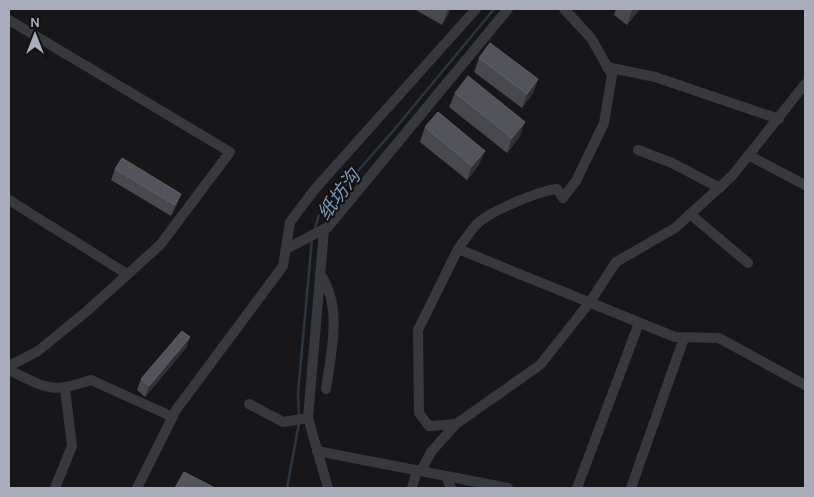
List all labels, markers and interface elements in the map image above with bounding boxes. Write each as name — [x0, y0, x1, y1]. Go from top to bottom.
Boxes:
north arrow — [10, 10, 60, 60]
text: N — [30, 14, 40, 31]
water label: 纸坊沟 — [313, 164, 366, 224]

